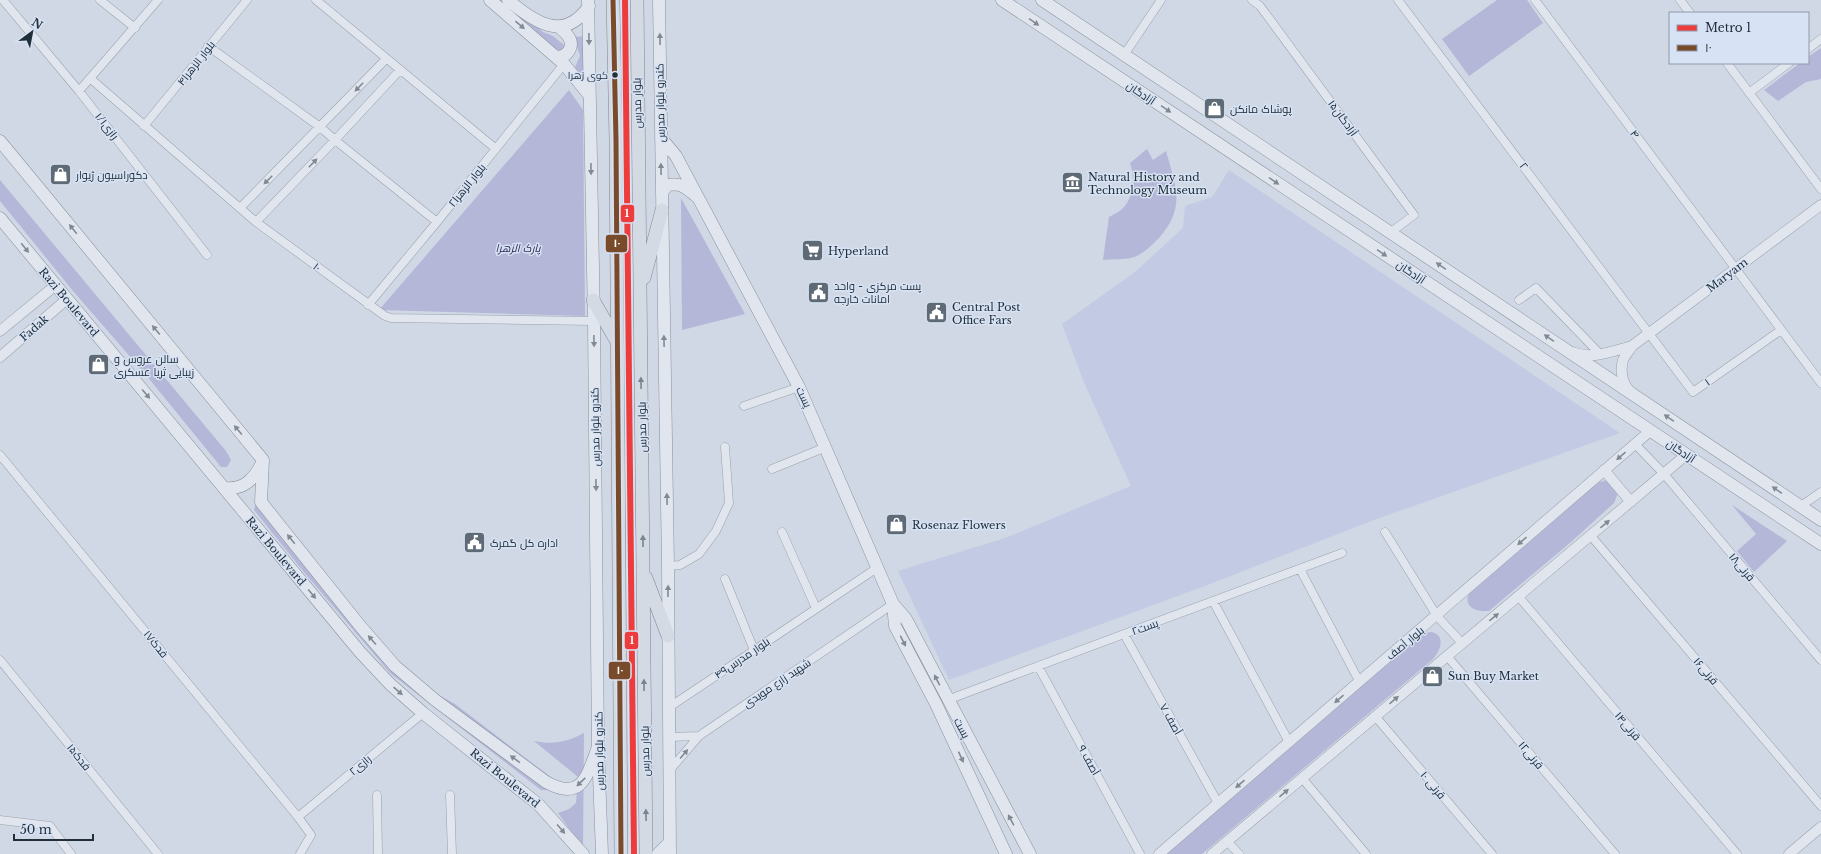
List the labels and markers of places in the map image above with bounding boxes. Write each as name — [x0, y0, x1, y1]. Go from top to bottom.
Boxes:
place label: کوی زهرا — [568, 69, 608, 82]
marker: کوی زهرا — [610, 70, 620, 80]
shop icon: پوشاک مانکن — [1202, 96, 1228, 122]
place label: پوشاک مانکن — [1230, 102, 1292, 116]
shop icon: دکوراسیون ژیوار — [48, 162, 74, 188]
place label: دکوراسیون ژیوار — [75, 168, 148, 182]
museum icon: Natural History and Technology Museum — [1060, 170, 1086, 196]
place label: Natural History and Technology Museum — [1088, 170, 1207, 197]
supermarket icon: Hyperland — [799, 238, 825, 264]
place label: Hyperland — [828, 244, 889, 258]
public building icon: پست مرکزی - واحد امانات خارجه — [806, 279, 832, 305]
place label: پست مرکزی - واحد امانات خارجه — [834, 279, 921, 306]
public building icon: Central Post Office Fars — [924, 300, 950, 326]
place label: Central Post Office Fars — [952, 300, 1021, 327]
shop icon: سالن عروس و زیبایی ثریا عسکری — [86, 352, 112, 378]
place label: سالن عروس و زیبایی ثریا عسکری — [114, 352, 194, 379]
shop icon: Rosenaz Flowers — [883, 512, 909, 538]
place label: Rosenaz Flowers — [912, 518, 1006, 532]
public building icon: اداره کل گمرک — [462, 530, 488, 556]
place label: اداره کل گمرک — [490, 536, 558, 550]
shop icon: Sun Buy Market — [1420, 663, 1446, 689]
place label: Sun Buy Market — [1448, 669, 1540, 683]

